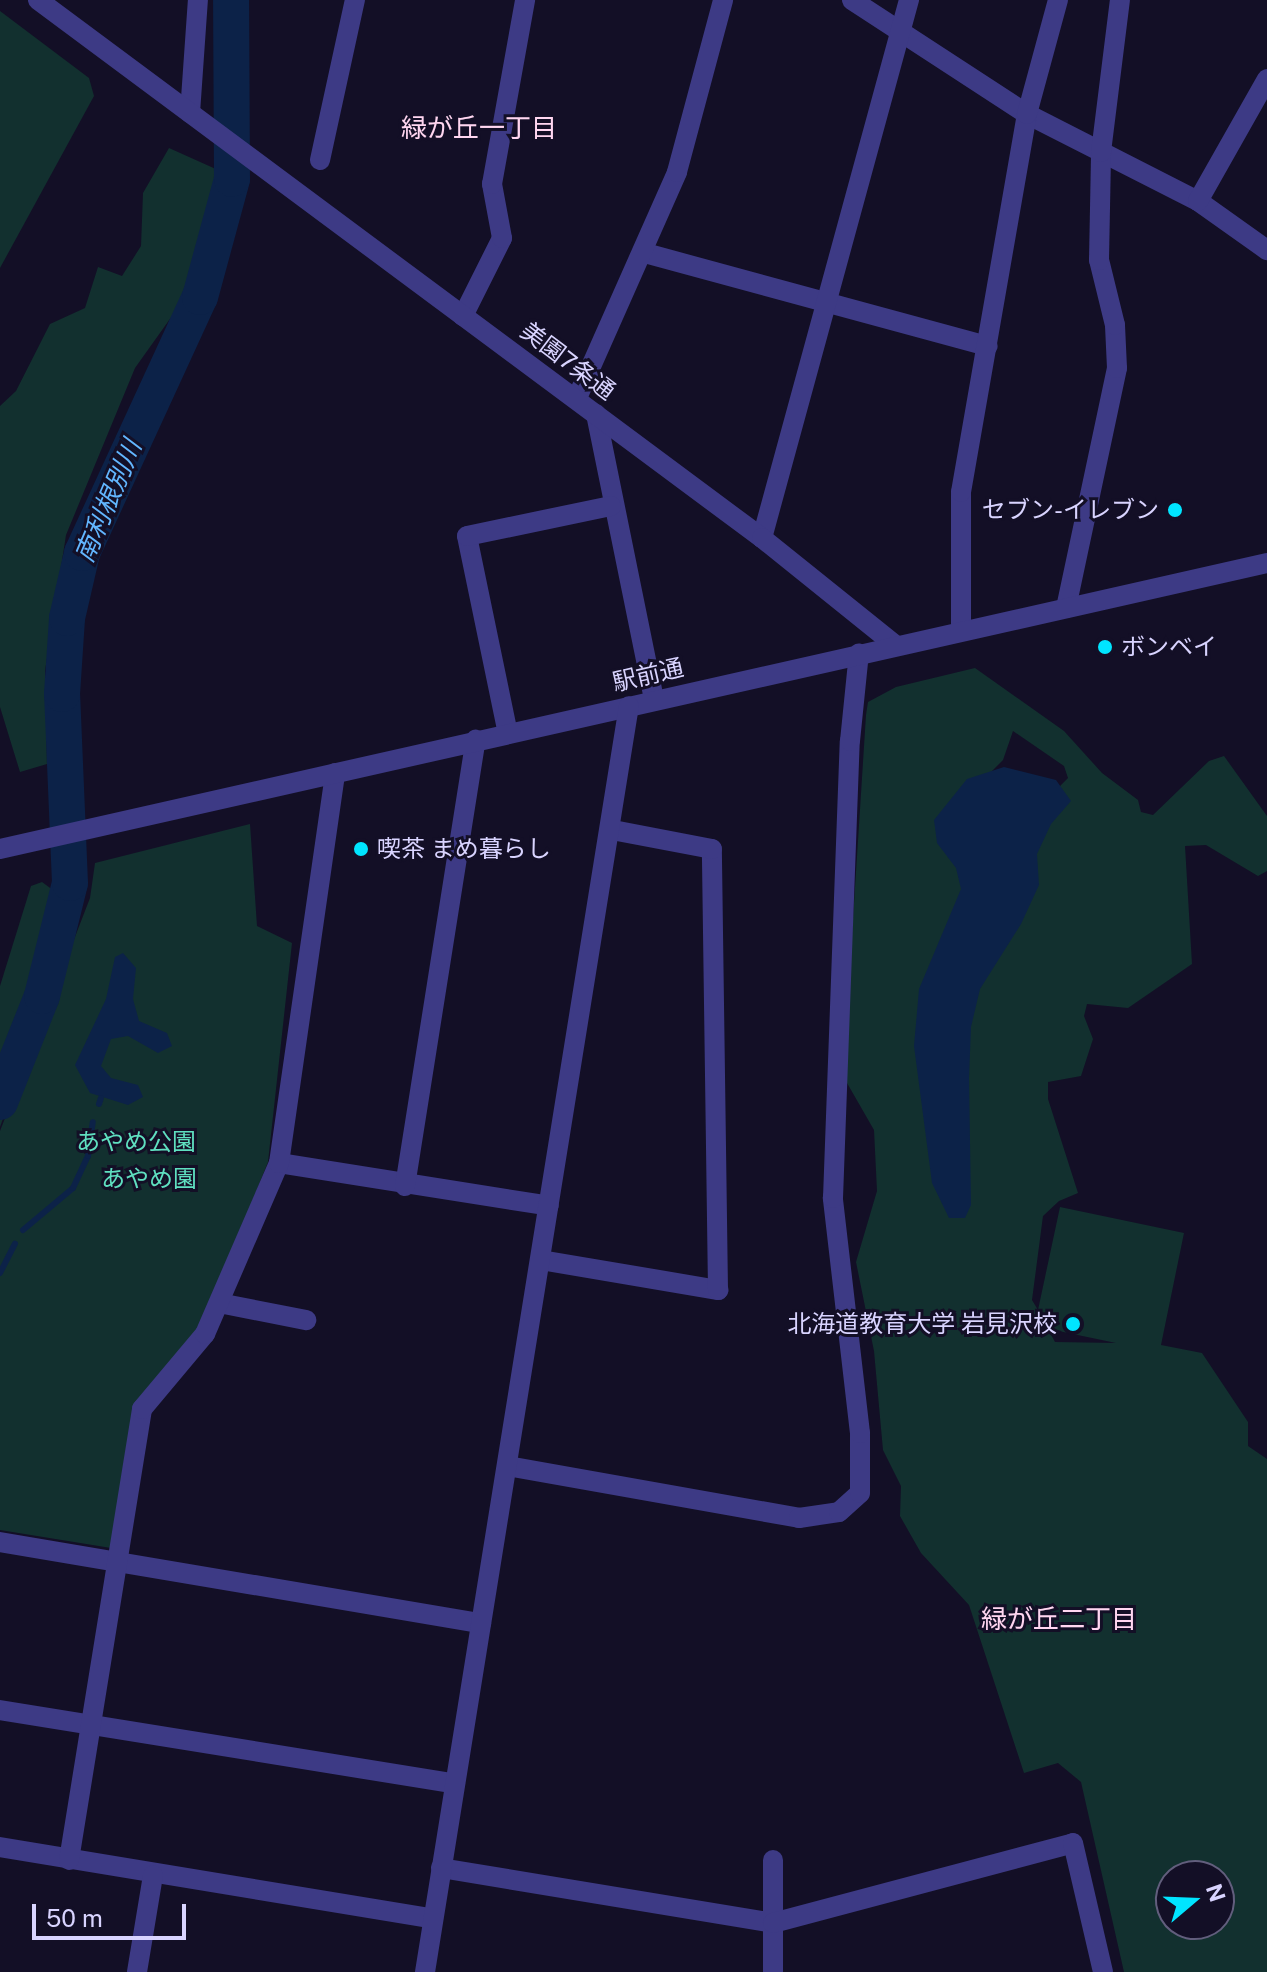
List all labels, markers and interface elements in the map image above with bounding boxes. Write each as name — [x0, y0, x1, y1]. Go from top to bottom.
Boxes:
district label: 緑が丘一丁目 — [401, 112, 557, 144]
street label: 美園7条通 — [515, 316, 621, 406]
water label: 南利根別川 — [68, 435, 148, 567]
place label: セブン-イレブン — [982, 496, 1159, 524]
marker: セブン-イレブン — [1166, 501, 1184, 519]
place label: ボンベイ — [1121, 633, 1217, 661]
marker: ボンベイ — [1096, 638, 1114, 656]
street label: 駅前通 — [610, 653, 686, 697]
place label: 喫茶 まめ暮らし — [377, 835, 551, 863]
marker: 喫茶 まめ暮らし — [352, 840, 370, 858]
park label: あやめ公園 — [76, 1128, 196, 1156]
park label: あやめ園 — [101, 1165, 197, 1193]
place label: 北海道教育大学 岩見沢校 — [787, 1310, 1057, 1338]
marker: 北海道教育大学 岩見沢校 — [1064, 1315, 1082, 1333]
district label: 緑が丘二丁目 — [981, 1603, 1137, 1635]
north arrow — [1155, 1860, 1235, 1940]
text: N — [1201, 1880, 1231, 1905]
scale bar — [36, 1888, 190, 1938]
text: 50 m — [46, 1904, 103, 1932]

